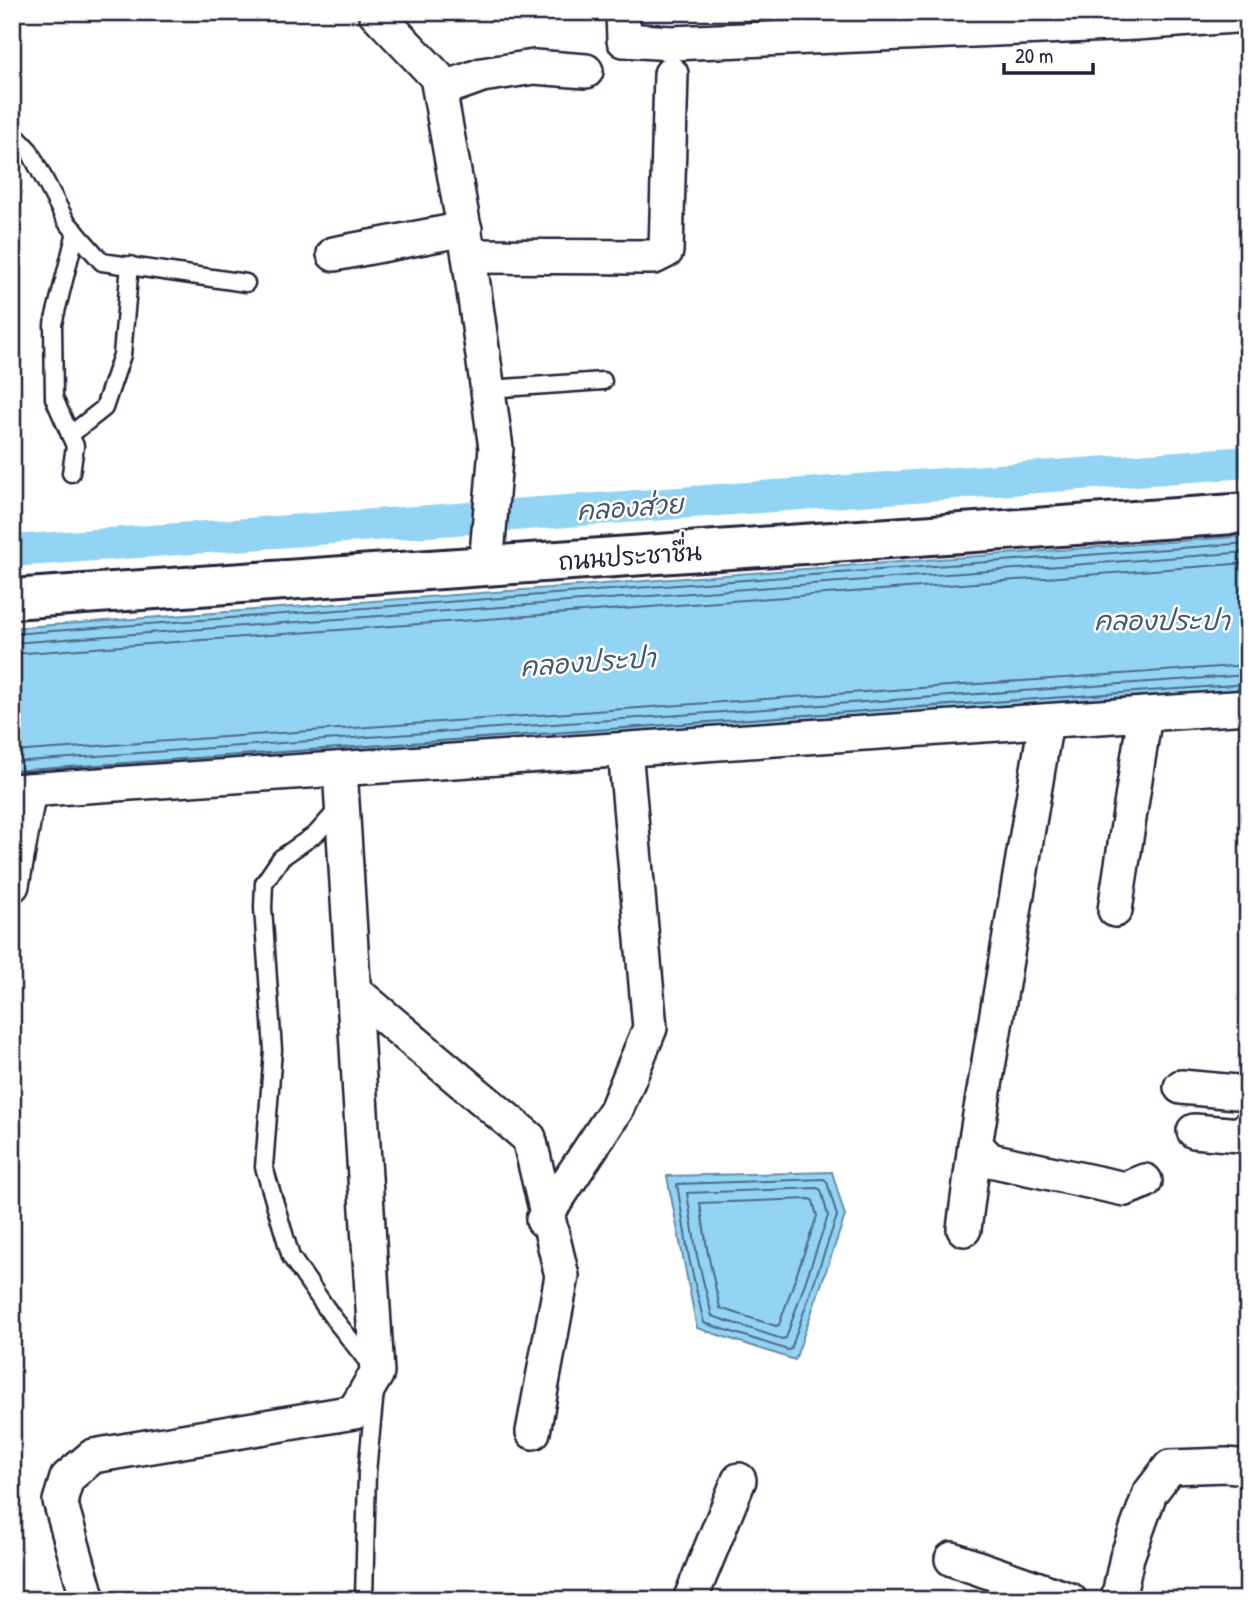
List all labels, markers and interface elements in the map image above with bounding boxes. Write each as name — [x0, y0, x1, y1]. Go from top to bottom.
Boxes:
scale bar — [1004, 32, 1094, 76]
text: 20 m — [1015, 41, 1053, 70]
water label: คลองส่วย — [576, 486, 687, 528]
street label: ถนนประชาชื่น — [557, 530, 703, 577]
water label: คลองประปา — [1094, 603, 1231, 638]
water label: คลองประปา — [519, 640, 659, 684]

